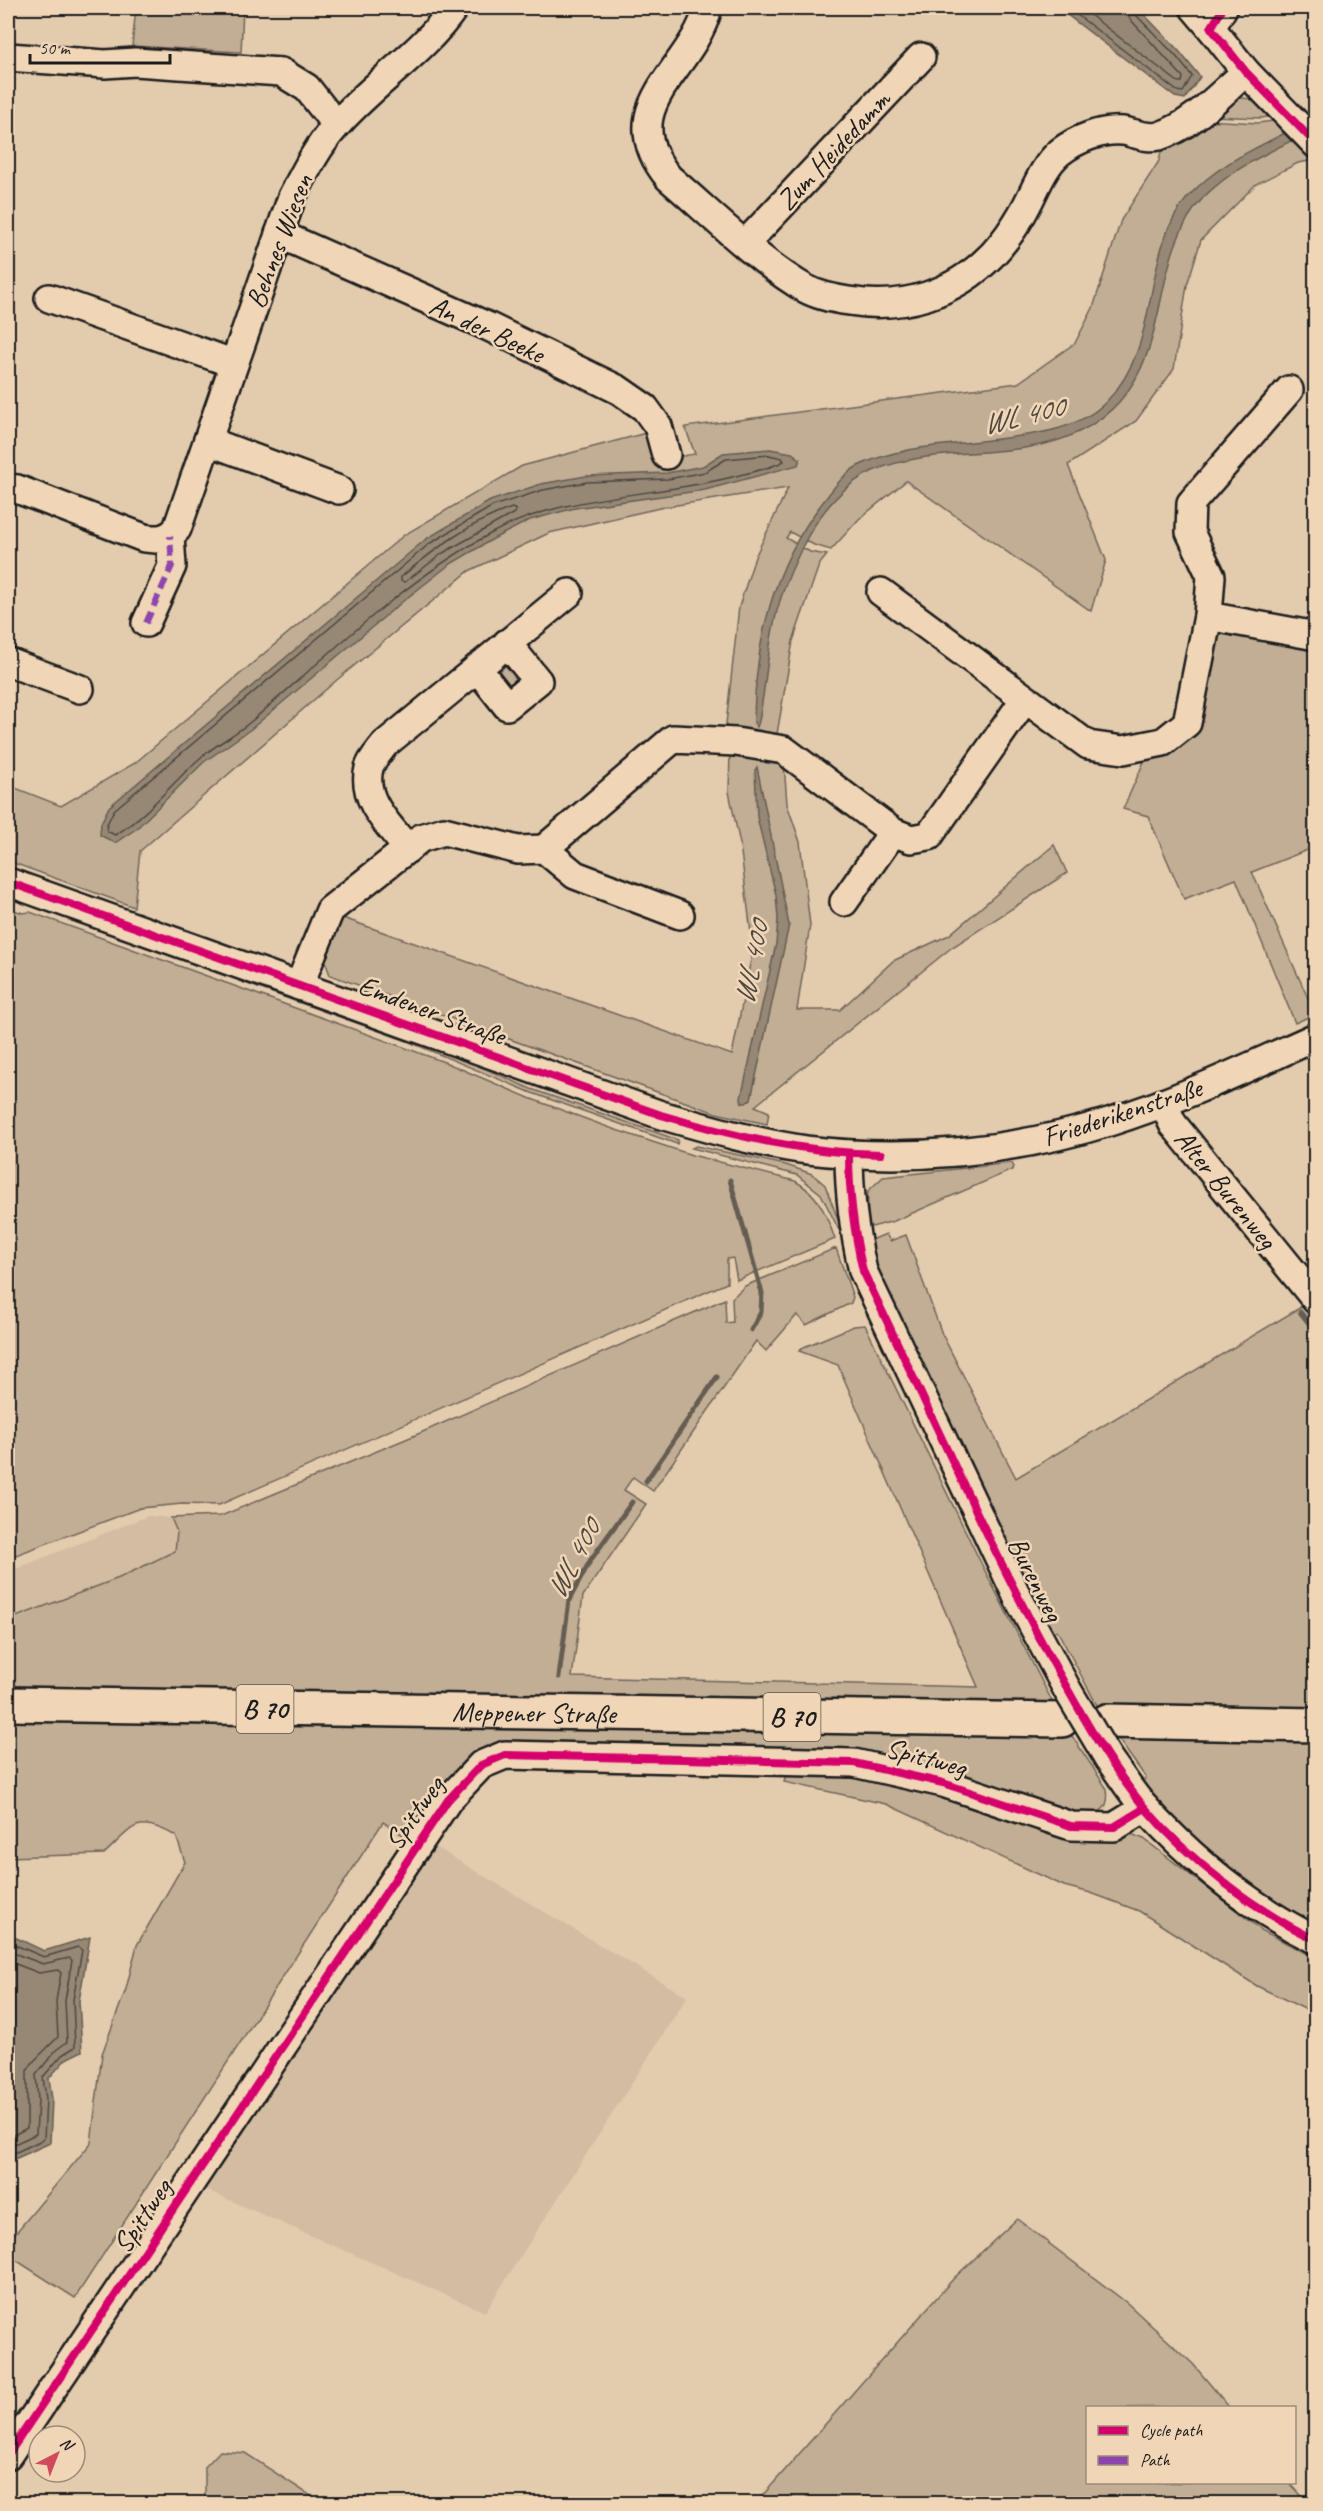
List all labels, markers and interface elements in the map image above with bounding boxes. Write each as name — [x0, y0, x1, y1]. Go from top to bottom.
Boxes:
scale bar — [30, 27, 170, 65]
text: 50 m — [39, 37, 72, 59]
street label: Zum Heidedamm — [768, 81, 899, 217]
street label: Behnes Wiesen — [238, 169, 321, 313]
street label: An der Beeke — [424, 287, 552, 372]
water label: WL 400 — [979, 386, 1073, 443]
water label: WL 400 — [725, 914, 779, 1007]
street label: Emdener Straße — [354, 967, 512, 1053]
street label: Friederikenstraße — [1038, 1069, 1208, 1154]
street label: Alter Burenweg — [1167, 1122, 1286, 1257]
water label: WL 400 — [537, 1509, 612, 1604]
street label: Burenweg — [1000, 1531, 1073, 1628]
road number: B 70 — [236, 1685, 294, 1733]
street label: Meppener Straße — [452, 1693, 618, 1731]
road number: B 70 — [764, 1693, 820, 1741]
street label: Spittweg — [882, 1730, 972, 1785]
street label: Spittweg — [376, 1768, 453, 1856]
street label: Spittweg — [105, 2171, 180, 2260]
legend — [1086, 2406, 1296, 2484]
text: Cycle path — [1140, 2419, 1203, 2441]
north arrow — [27, 2424, 87, 2484]
text: N — [56, 2433, 79, 2456]
text: Path — [1140, 2449, 1170, 2471]

